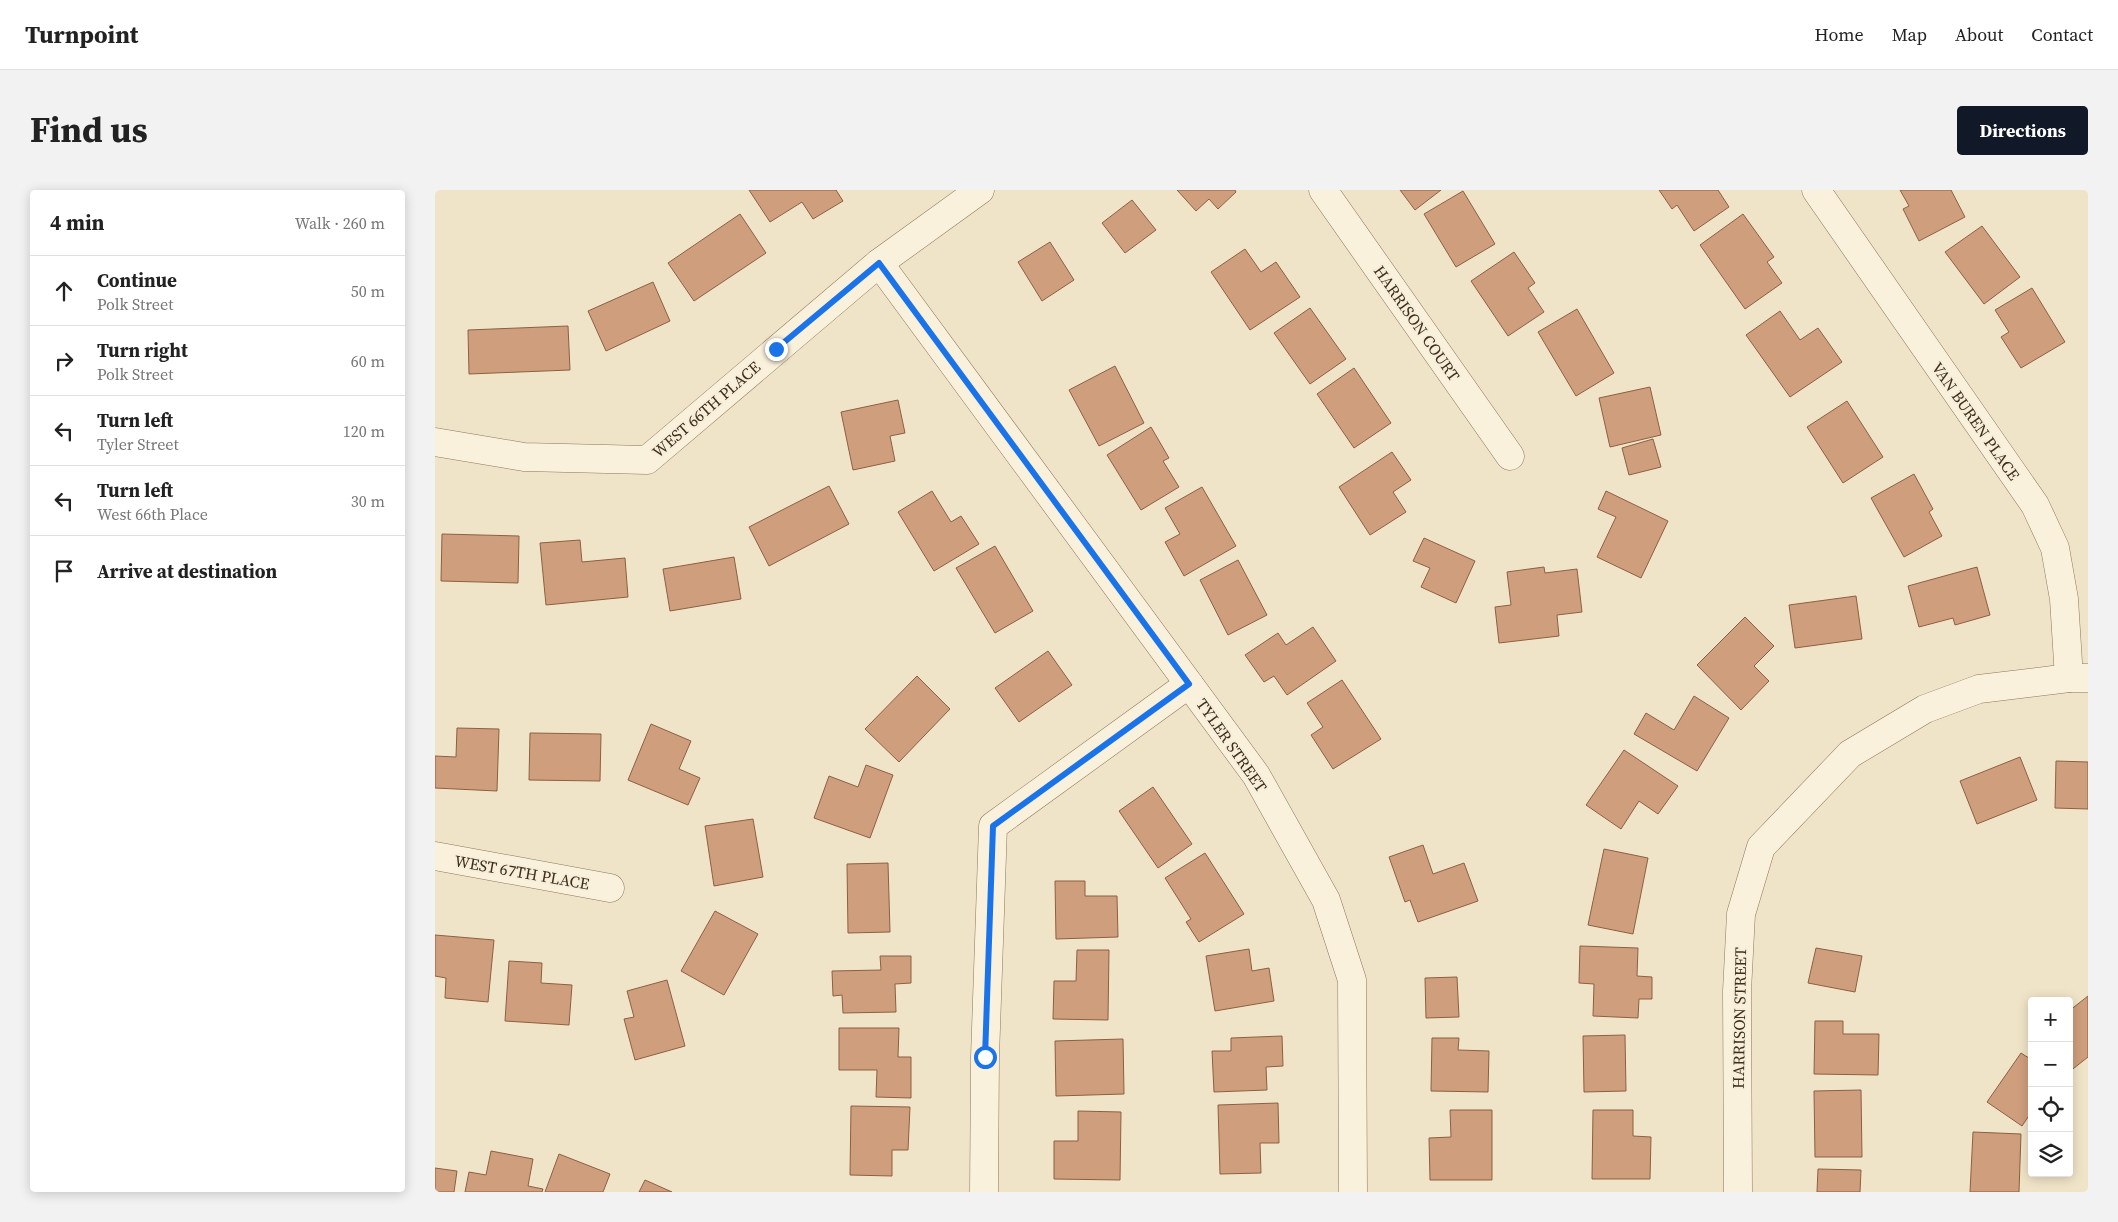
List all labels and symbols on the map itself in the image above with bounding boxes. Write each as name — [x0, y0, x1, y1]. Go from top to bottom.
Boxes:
street label: HARRISON COURT — [1369, 261, 1465, 385]
route end — [765, 338, 788, 361]
street label: WEST 66TH PLACE — [647, 356, 765, 462]
street label: VAN BUREN PLACE — [1927, 357, 2025, 485]
street label: TYLER STREET — [1191, 694, 1273, 797]
street label: WEST 67TH PLACE — [453, 849, 592, 895]
street label: HARRISON STREET — [1727, 947, 1751, 1089]
route start — [974, 1046, 997, 1069]

